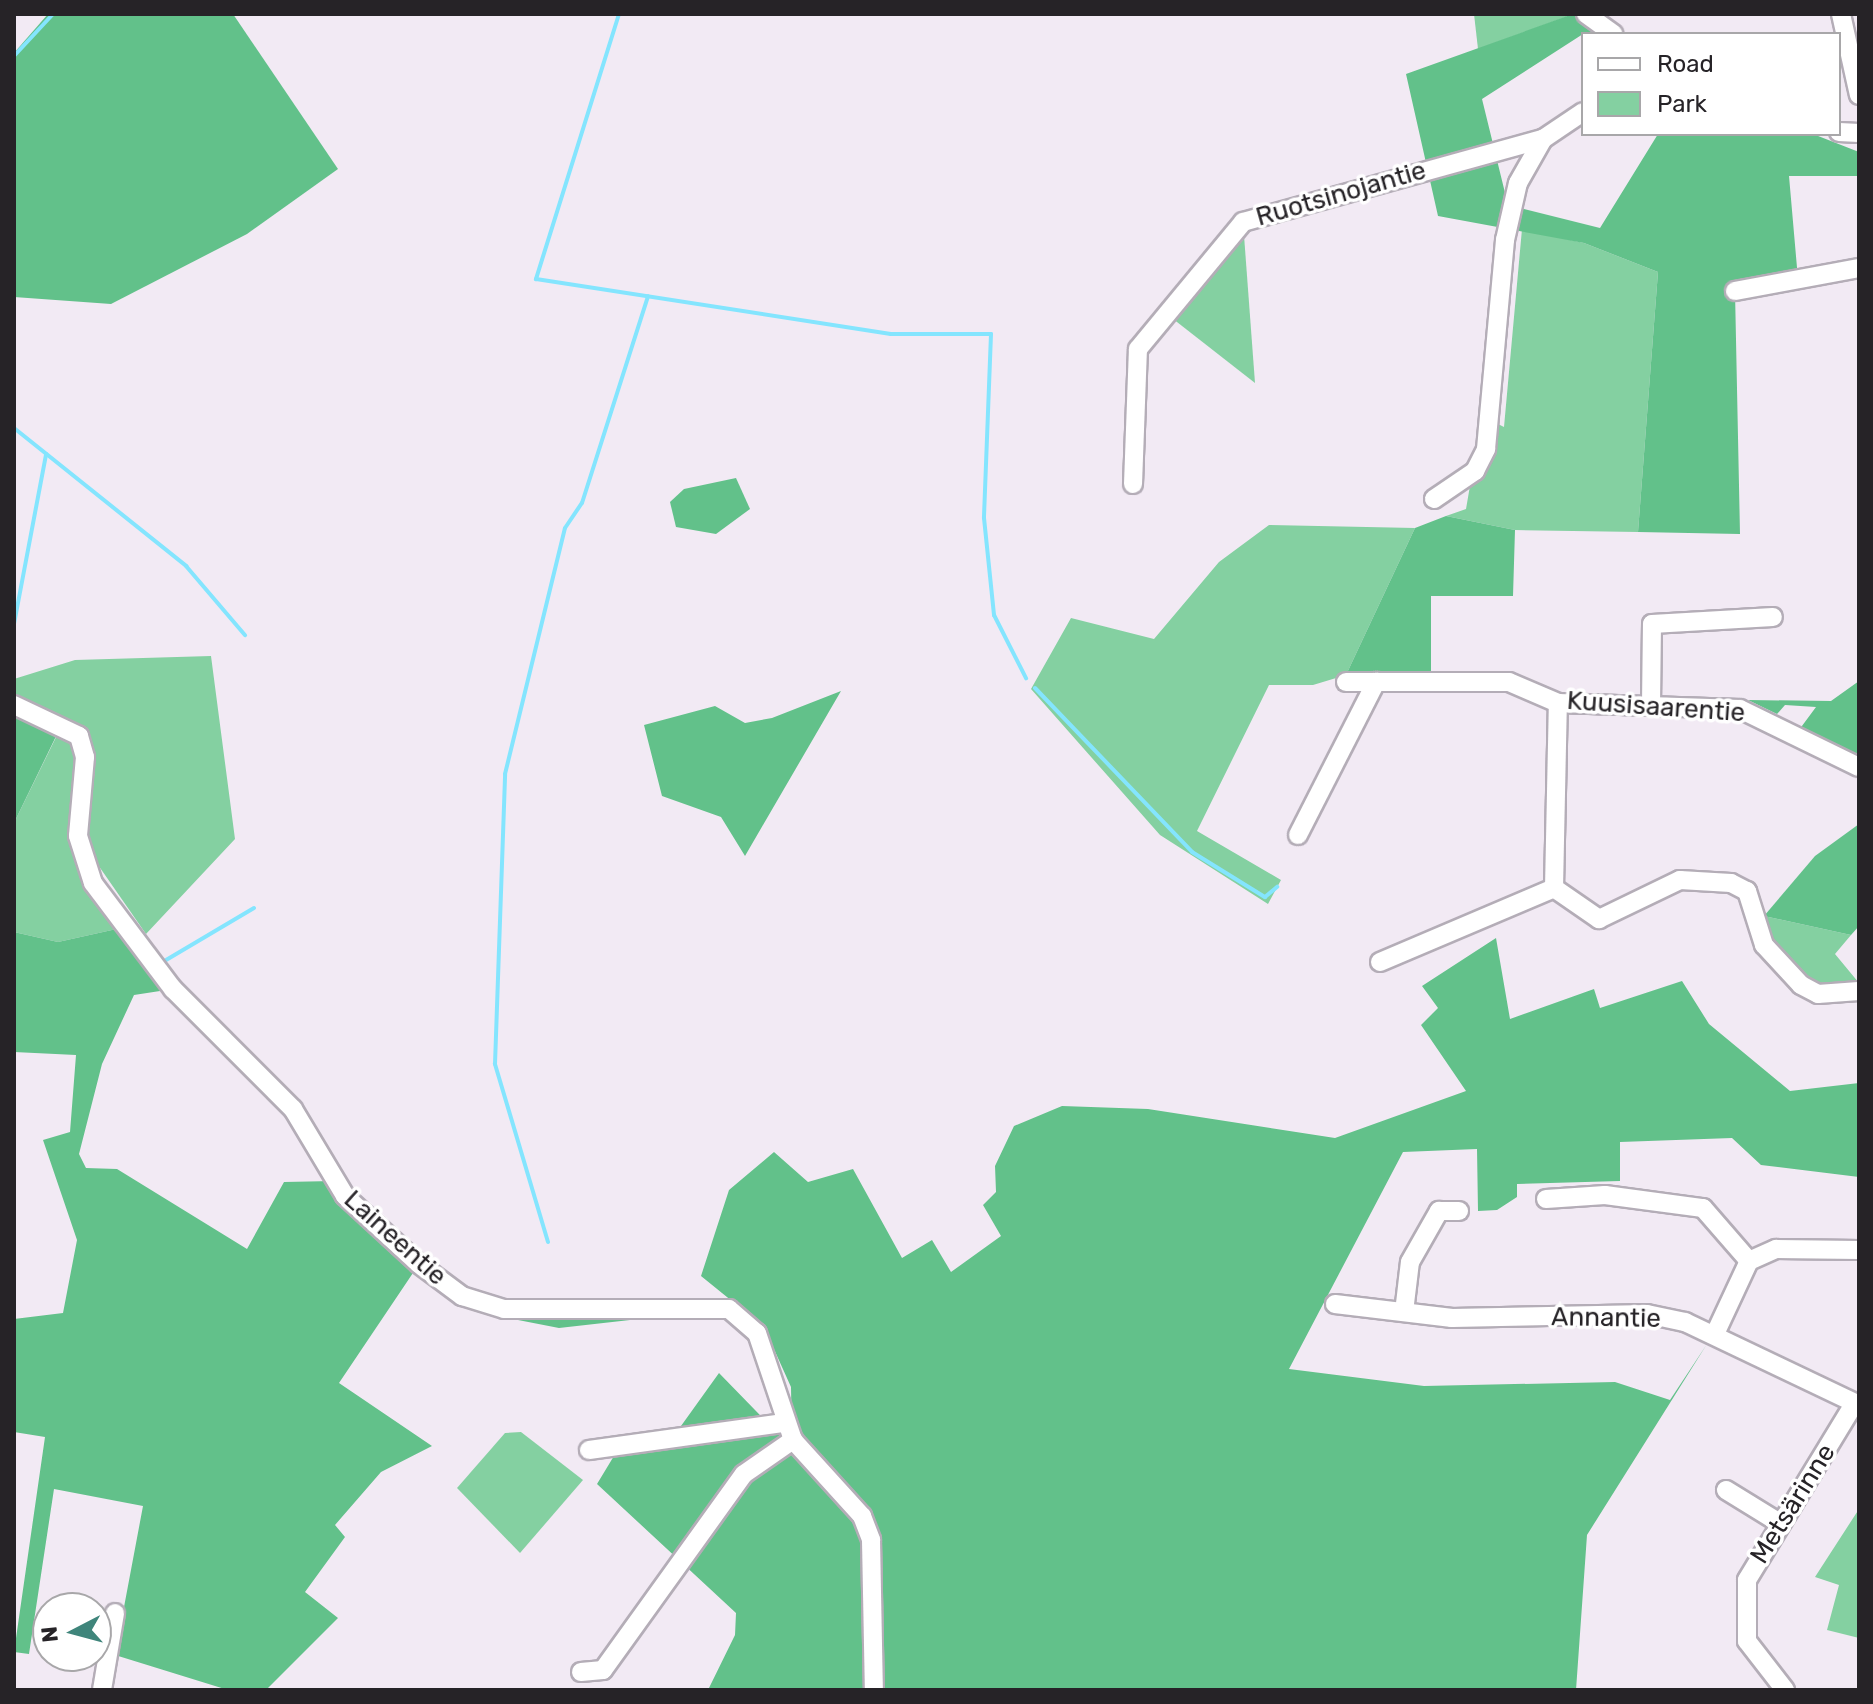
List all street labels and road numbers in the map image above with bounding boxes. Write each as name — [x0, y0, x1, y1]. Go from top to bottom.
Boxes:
street label: Ruotsinojantie — [1252, 155, 1430, 233]
street label: Kuusisaarentie — [1566, 685, 1746, 729]
street label: Laineentie — [337, 1184, 453, 1292]
street label: Annantie — [1551, 1301, 1661, 1335]
street label: Metsärinne — [1744, 1438, 1842, 1570]

